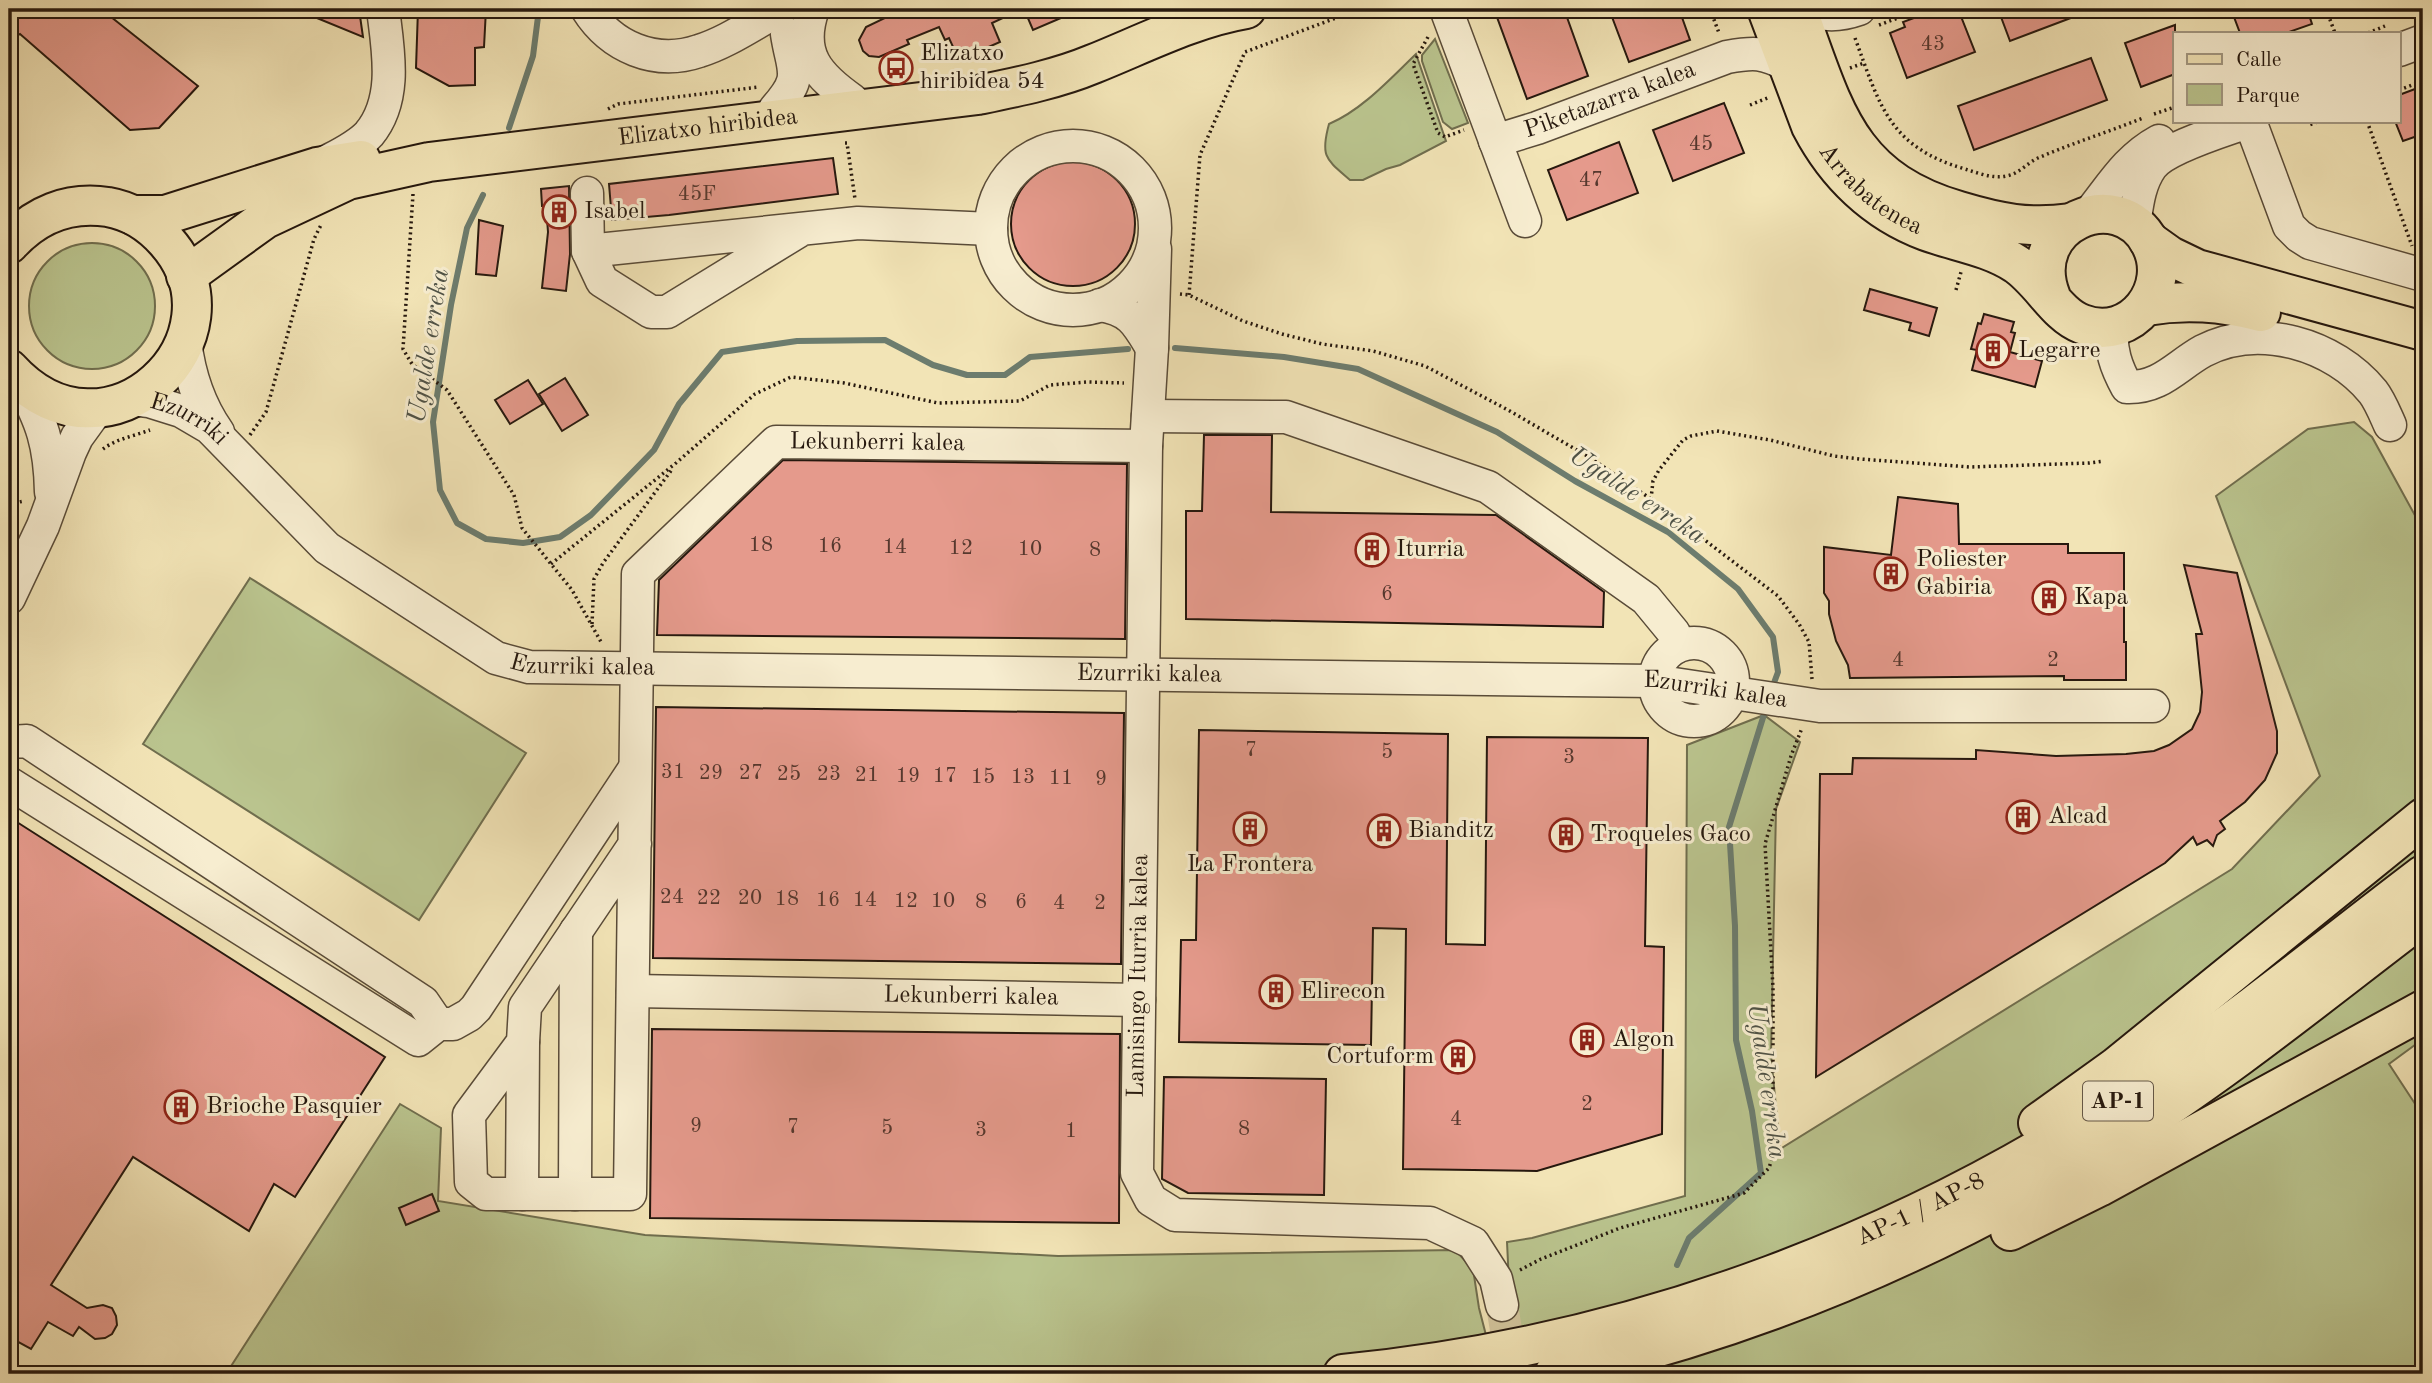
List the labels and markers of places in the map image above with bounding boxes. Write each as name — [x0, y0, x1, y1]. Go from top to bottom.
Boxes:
place label: Elizatxo hiribidea 54 — [920, 42, 1045, 94]
bus stop icon: Elizatxo hiribidea 54 — [877, 49, 915, 87]
building icon: Isabel — [540, 193, 578, 231]
place label: Isabel — [584, 200, 646, 224]
building icon: Legarre — [1974, 332, 2012, 370]
place label: Legarre — [2018, 339, 2101, 363]
building icon: Iturria — [1353, 531, 1391, 569]
place label: Iturria — [1396, 538, 1465, 562]
place label: Poliester Gabiria — [1916, 548, 2007, 600]
building icon: Poliester Gabiria — [1872, 555, 1910, 593]
building icon: Kapa — [2030, 579, 2068, 617]
place label: Kapa — [2074, 586, 2128, 610]
building icon: Alcad — [2004, 798, 2042, 836]
place label: Alcad — [2048, 805, 2108, 829]
building icon: La Frontera — [1231, 810, 1269, 848]
building icon: Bianditz — [1365, 812, 1403, 850]
building icon: Troqueles Gaco — [1547, 816, 1585, 854]
place label: Bianditz — [1408, 819, 1494, 843]
place label: Troqueles Gaco — [1590, 823, 1751, 847]
place label: La Frontera — [1187, 853, 1313, 877]
building icon: Elirecon — [1257, 973, 1295, 1011]
place label: Elirecon — [1300, 980, 1386, 1004]
building icon: Algon — [1568, 1021, 1606, 1059]
place label: Algon — [1612, 1028, 1675, 1052]
building icon: Cortuform — [1439, 1038, 1477, 1076]
place label: Cortuform — [1326, 1045, 1434, 1069]
building icon: Brioche Pasquier — [162, 1088, 200, 1126]
place label: Brioche Pasquier — [206, 1095, 382, 1119]

